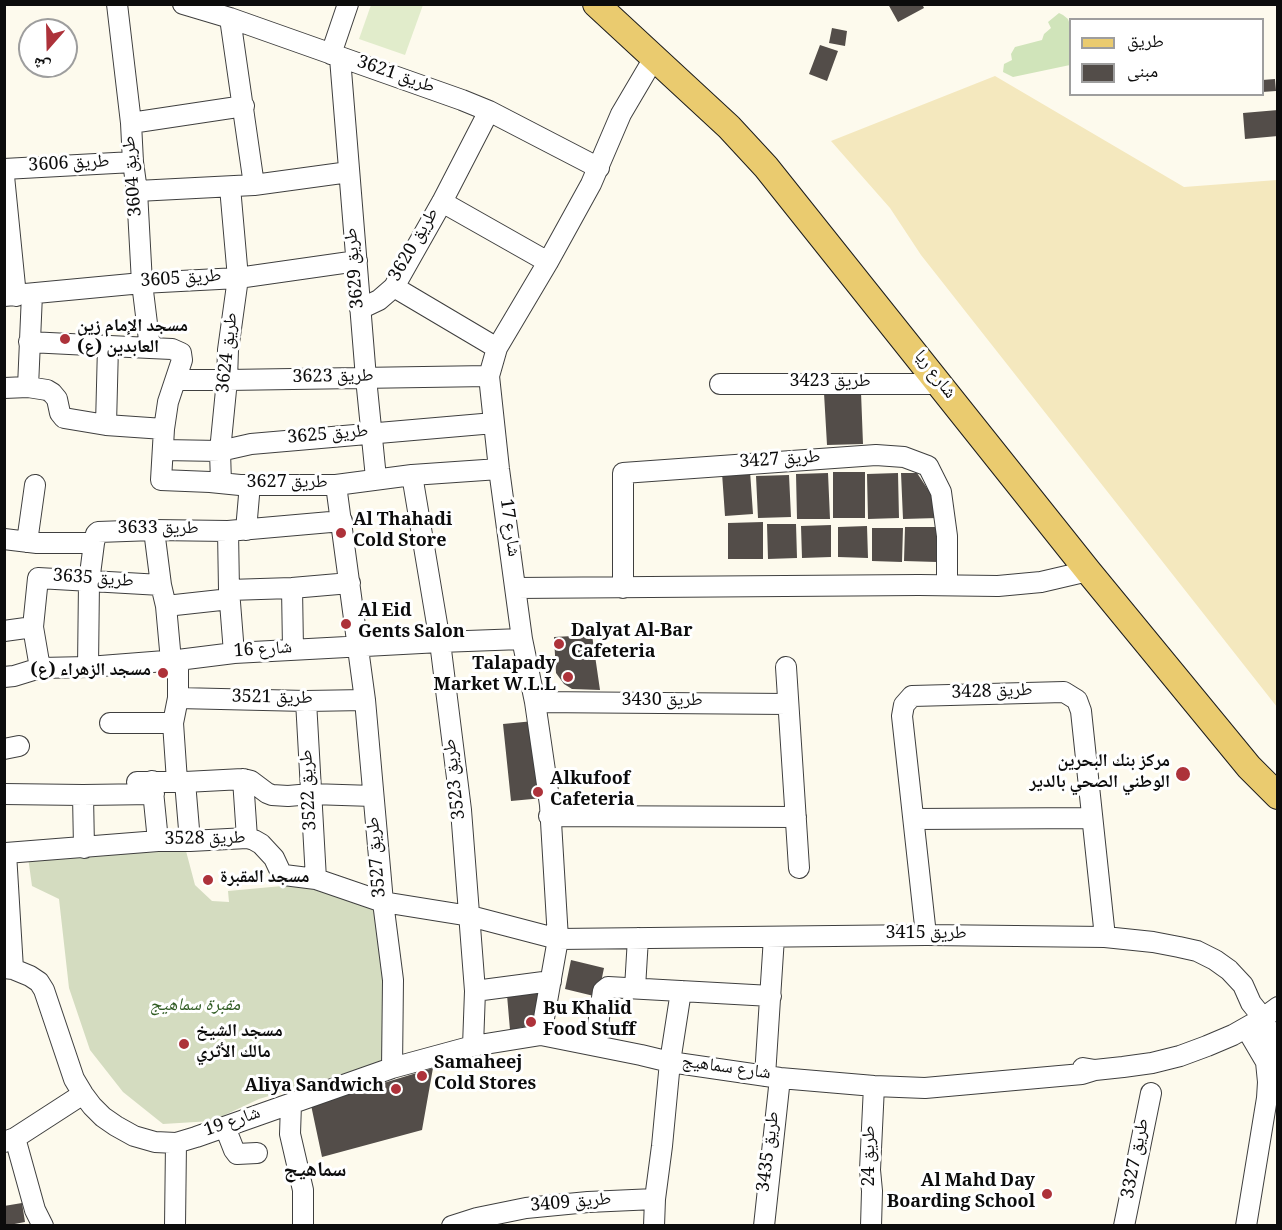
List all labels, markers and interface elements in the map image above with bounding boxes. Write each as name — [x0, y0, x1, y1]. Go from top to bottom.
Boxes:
north arrow — [18, 18, 78, 78]
legend — [1069, 18, 1264, 96]
text: طريق — [1127, 28, 1164, 58]
text: ش — [30, 48, 55, 79]
street label: طريق 3621 — [353, 54, 437, 100]
text: مبنى — [1127, 58, 1158, 88]
street label: طريق 3604 — [121, 135, 149, 217]
street label: طريق 3606 — [28, 153, 110, 179]
street label: طريق 3620 — [386, 205, 446, 287]
street label: طريق 3629 — [343, 227, 371, 309]
street label: طريق 3605 — [140, 267, 222, 295]
street label: طريق 3624 — [215, 312, 245, 394]
place label: مسجد الإمام زين العابدين (ع) — [77, 318, 188, 360]
marker: مسجد الإمام زين العابدين (ع) — [58, 332, 72, 346]
street label: شارع ريا — [907, 347, 959, 405]
street label: طريق 3623 — [292, 367, 374, 391]
street label: طريق 3423 — [789, 373, 871, 395]
street label: طريق 3625 — [287, 423, 369, 451]
street label: طريق 3427 — [739, 448, 821, 476]
street label: طريق 3627 — [246, 474, 328, 496]
street label: شارع 17 — [492, 498, 522, 558]
place label: Al Thahadi Cold Store — [353, 512, 452, 554]
street label: طريق 3633 — [117, 520, 199, 542]
marker: Al Thahadi Cold Store — [334, 526, 348, 540]
street label: طريق 3635 — [52, 567, 134, 595]
place label: Al Eid Gents Salon — [358, 603, 465, 646]
marker: Al Eid Gents Salon — [339, 617, 353, 631]
place label: Dalyat Al-Bar Cafeteria — [571, 623, 693, 666]
marker: Dalyat Al-Bar Cafeteria — [552, 637, 566, 651]
street label: شارع 16 — [233, 639, 293, 665]
place label: Talapady Market W.L.L — [434, 656, 556, 698]
place label: مسجد الزهراء (ع) — [30, 662, 151, 684]
marker: مسجد الزهراء (ع) — [156, 666, 170, 680]
marker: Talapady Market W.L.L — [561, 670, 575, 684]
street label: طريق 3428 — [951, 682, 1033, 706]
street label: طريق 3521 — [231, 688, 313, 712]
street label: طريق 3430 — [621, 692, 703, 714]
street label: طريق 3523 — [441, 737, 473, 821]
street label: طريق 3522 — [298, 749, 324, 831]
place label: مركز بنك البحرين الوطني الصحي بالدير — [1030, 753, 1170, 795]
marker: مركز بنك البحرين الوطني الصحي بالدير — [1174, 765, 1192, 783]
place label: Alkufoof Cafeteria — [550, 771, 635, 814]
marker: Alkufoof Cafeteria — [531, 785, 545, 799]
street label: طريق 3527 — [365, 816, 393, 898]
street label: طريق 3528 — [164, 829, 246, 853]
place label: مسجد المقبرة — [220, 869, 309, 891]
marker: مسجد المقبرة — [201, 873, 215, 887]
street label: طريق 3415 — [885, 925, 967, 947]
park label: مقبرة سماهيج — [150, 997, 240, 1019]
place label: Bu Khalid Food Stuff — [543, 1001, 636, 1044]
marker: Bu Khalid Food Stuff — [524, 1015, 538, 1029]
place label: مسجد الشيخ مالك الأثري — [196, 1023, 283, 1066]
marker: مسجد الشيخ مالك الأثري — [177, 1037, 191, 1051]
street label: شارع سماهيج — [680, 1053, 772, 1087]
place label: Samaheej Cold Stores — [434, 1055, 536, 1098]
marker: Samaheej Cold Stores — [415, 1069, 429, 1083]
place label: Aliya Sandwich — [244, 1078, 384, 1100]
marker: Aliya Sandwich — [389, 1082, 403, 1096]
street label: شارع 19 — [202, 1104, 264, 1144]
street label: طريق 3435 — [755, 1110, 787, 1194]
street label: طريق 3327 — [1120, 1117, 1156, 1201]
street label: طريق 24 — [861, 1126, 883, 1186]
district label: سماهيج — [283, 1160, 347, 1186]
place label: Al Mahd Day Boarding School — [887, 1173, 1035, 1216]
marker: Al Mahd Day Boarding School — [1040, 1187, 1054, 1201]
street label: طريق 3409 — [530, 1191, 612, 1219]

